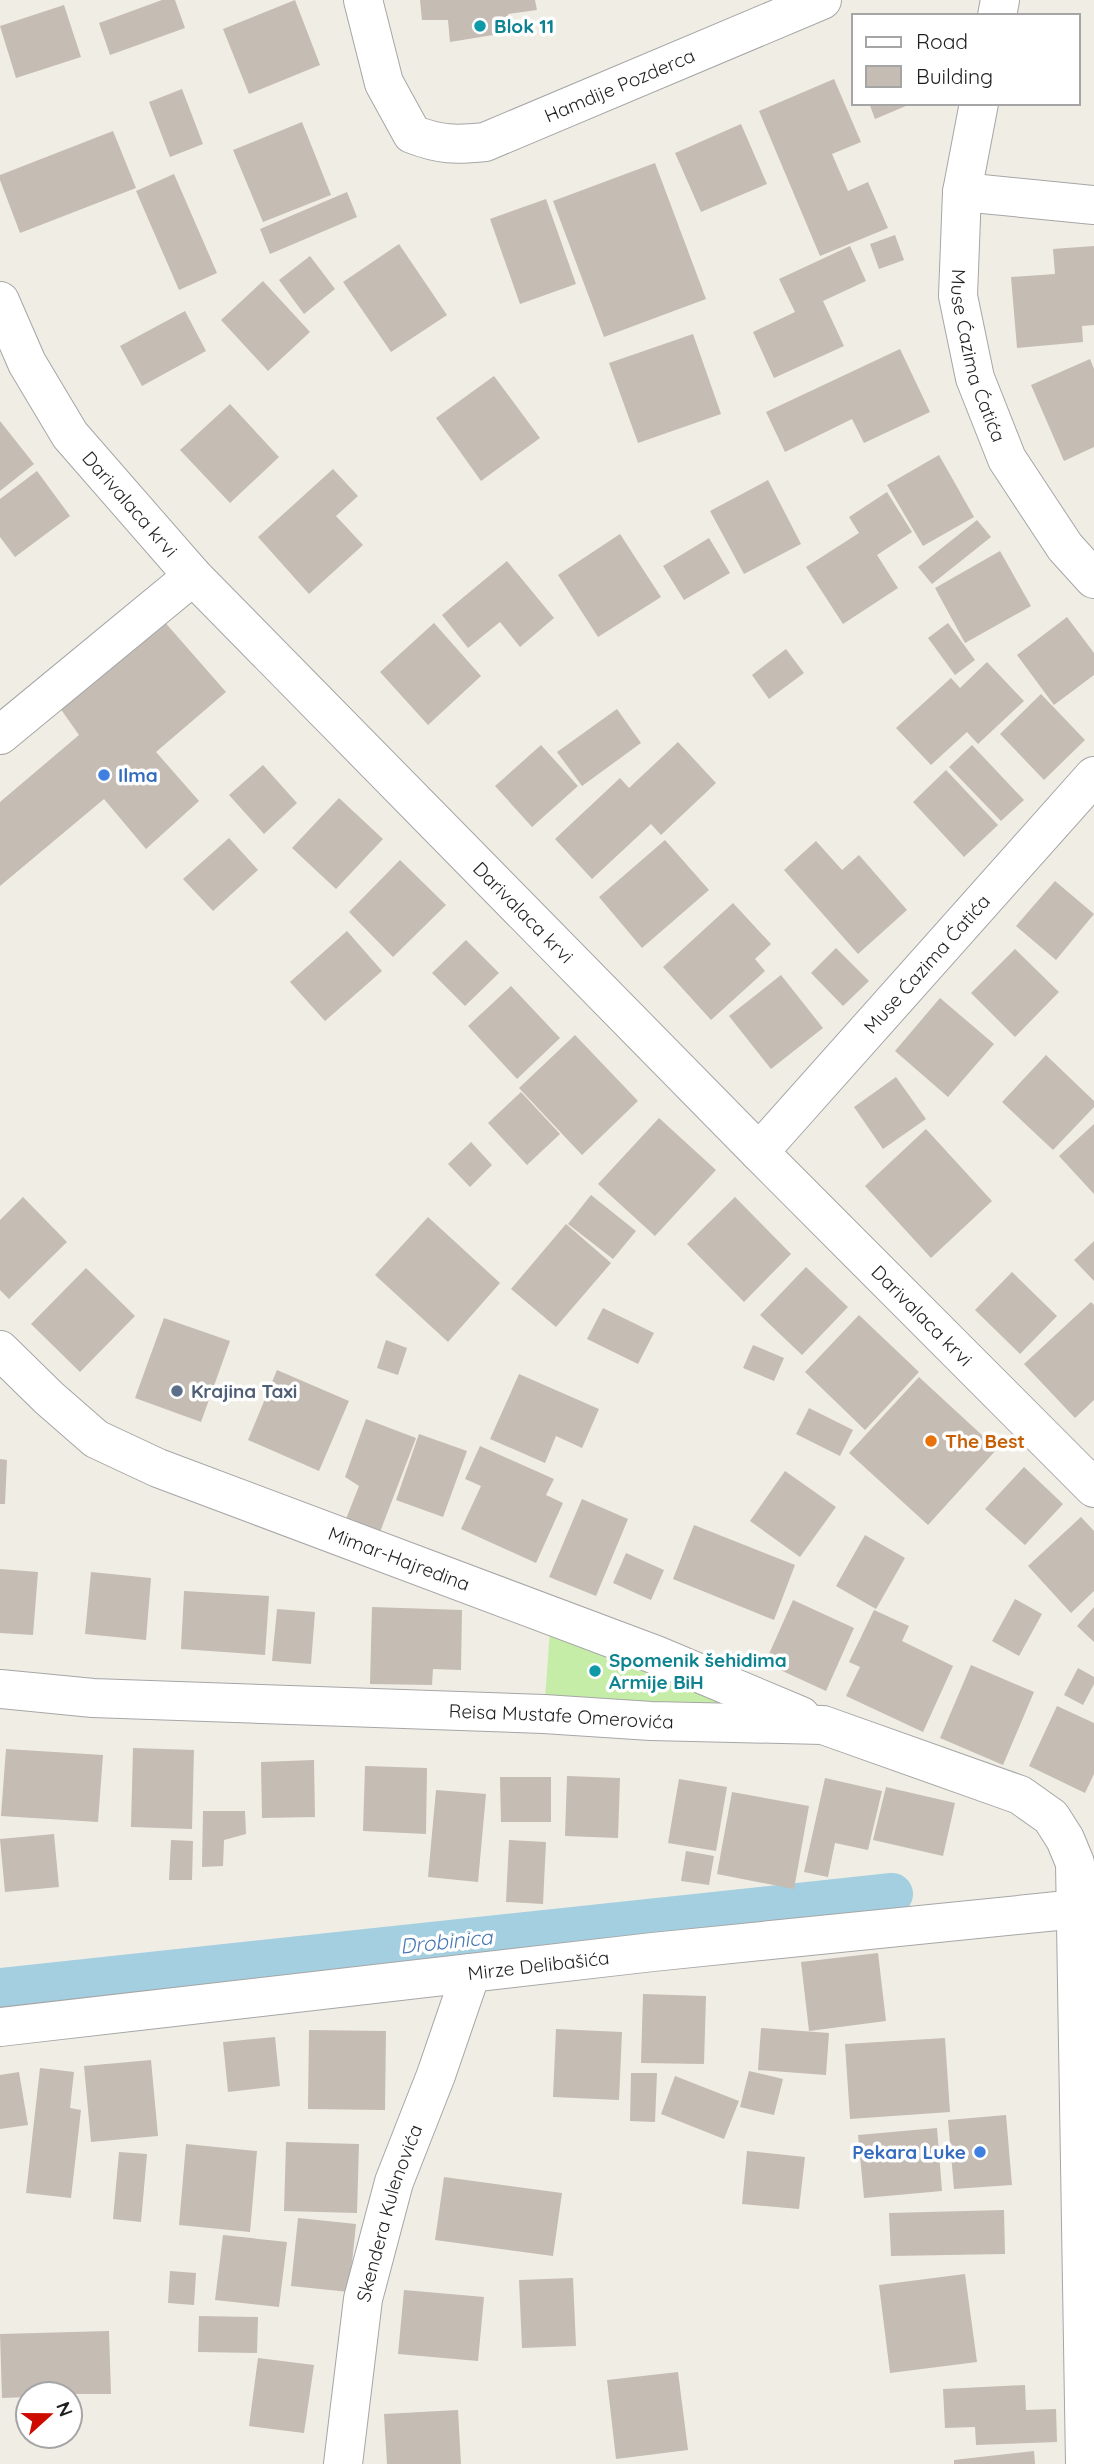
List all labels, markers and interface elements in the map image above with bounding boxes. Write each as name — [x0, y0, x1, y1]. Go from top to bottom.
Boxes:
place label: Blok 11 — [494, 14, 554, 38]
legend — [852, 14, 1080, 105]
marker: Blok 11 — [472, 18, 488, 34]
text: Road — [916, 28, 968, 54]
street label: Hamdije Pozderca — [541, 43, 698, 128]
text: Building — [916, 63, 993, 89]
street label: Muse Ćazima Ćatića — [946, 269, 1011, 445]
street label: Darivalaca krvi — [77, 446, 183, 562]
place label: Ilma — [118, 763, 158, 787]
marker: Ilma — [96, 767, 112, 783]
street label: Darivalaca krvi — [468, 856, 579, 968]
street label: Muse Ćazima Ćatića — [858, 889, 995, 1038]
street label: Darivalaca krvi — [866, 1260, 977, 1371]
place label: Krajina Taxi — [191, 1379, 297, 1403]
marker: Krajina Taxi — [169, 1383, 185, 1399]
place label: The Best — [945, 1429, 1025, 1453]
marker: The Best — [923, 1433, 939, 1449]
street label: Mimar-Hajredina — [325, 1521, 473, 1596]
place label: Spomenik šehidima Armije BiH — [609, 1648, 787, 1694]
marker: Spomenik šehidima Armije BiH — [587, 1663, 603, 1679]
street label: Reisa Mustafe Omerovića — [448, 1699, 674, 1734]
water label: Drobinica — [398, 1923, 495, 1959]
street label: Mirze Delibašića — [466, 1945, 611, 1985]
street label: Skendera Kulenovića — [351, 2121, 427, 2304]
place label: Pekara Luke — [852, 2140, 966, 2164]
marker: Pekara Luke — [972, 2144, 988, 2160]
north arrow — [14, 2380, 84, 2450]
text: N — [51, 2398, 79, 2420]

